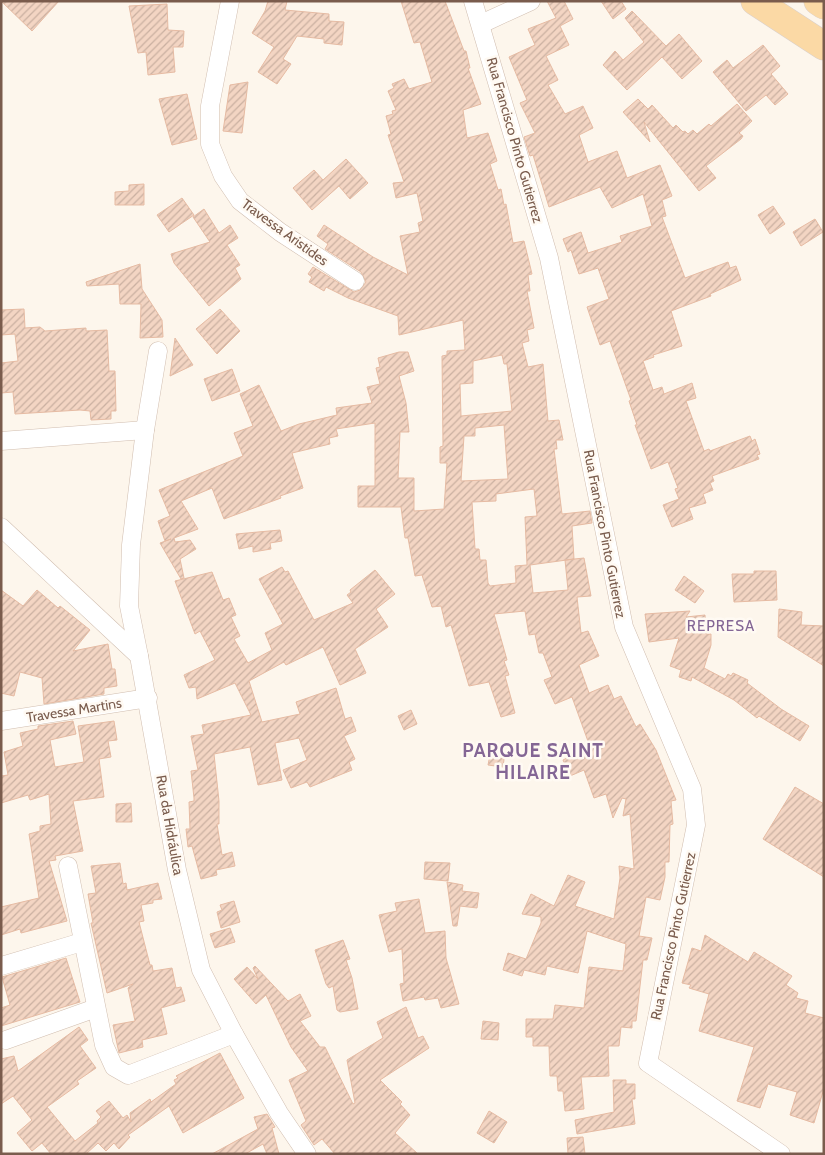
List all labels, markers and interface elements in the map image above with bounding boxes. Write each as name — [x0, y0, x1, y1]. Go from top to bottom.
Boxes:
street label: Rua Francisco Pinto Gutierrez — [483, 55, 547, 225]
street label: Travessa Aristides — [238, 195, 332, 270]
street label: Rua Francisco Pinto Gutierrez — [580, 448, 630, 620]
district label: REPRESA — [687, 617, 755, 635]
street label: Travessa Martins — [25, 694, 123, 726]
district label: PARQUE SAINT HILAIRE — [462, 739, 604, 784]
street label: Rua da Hidráulica — [152, 774, 188, 877]
street label: Rua Francisco Pinto Gutierrez — [646, 850, 700, 1022]

